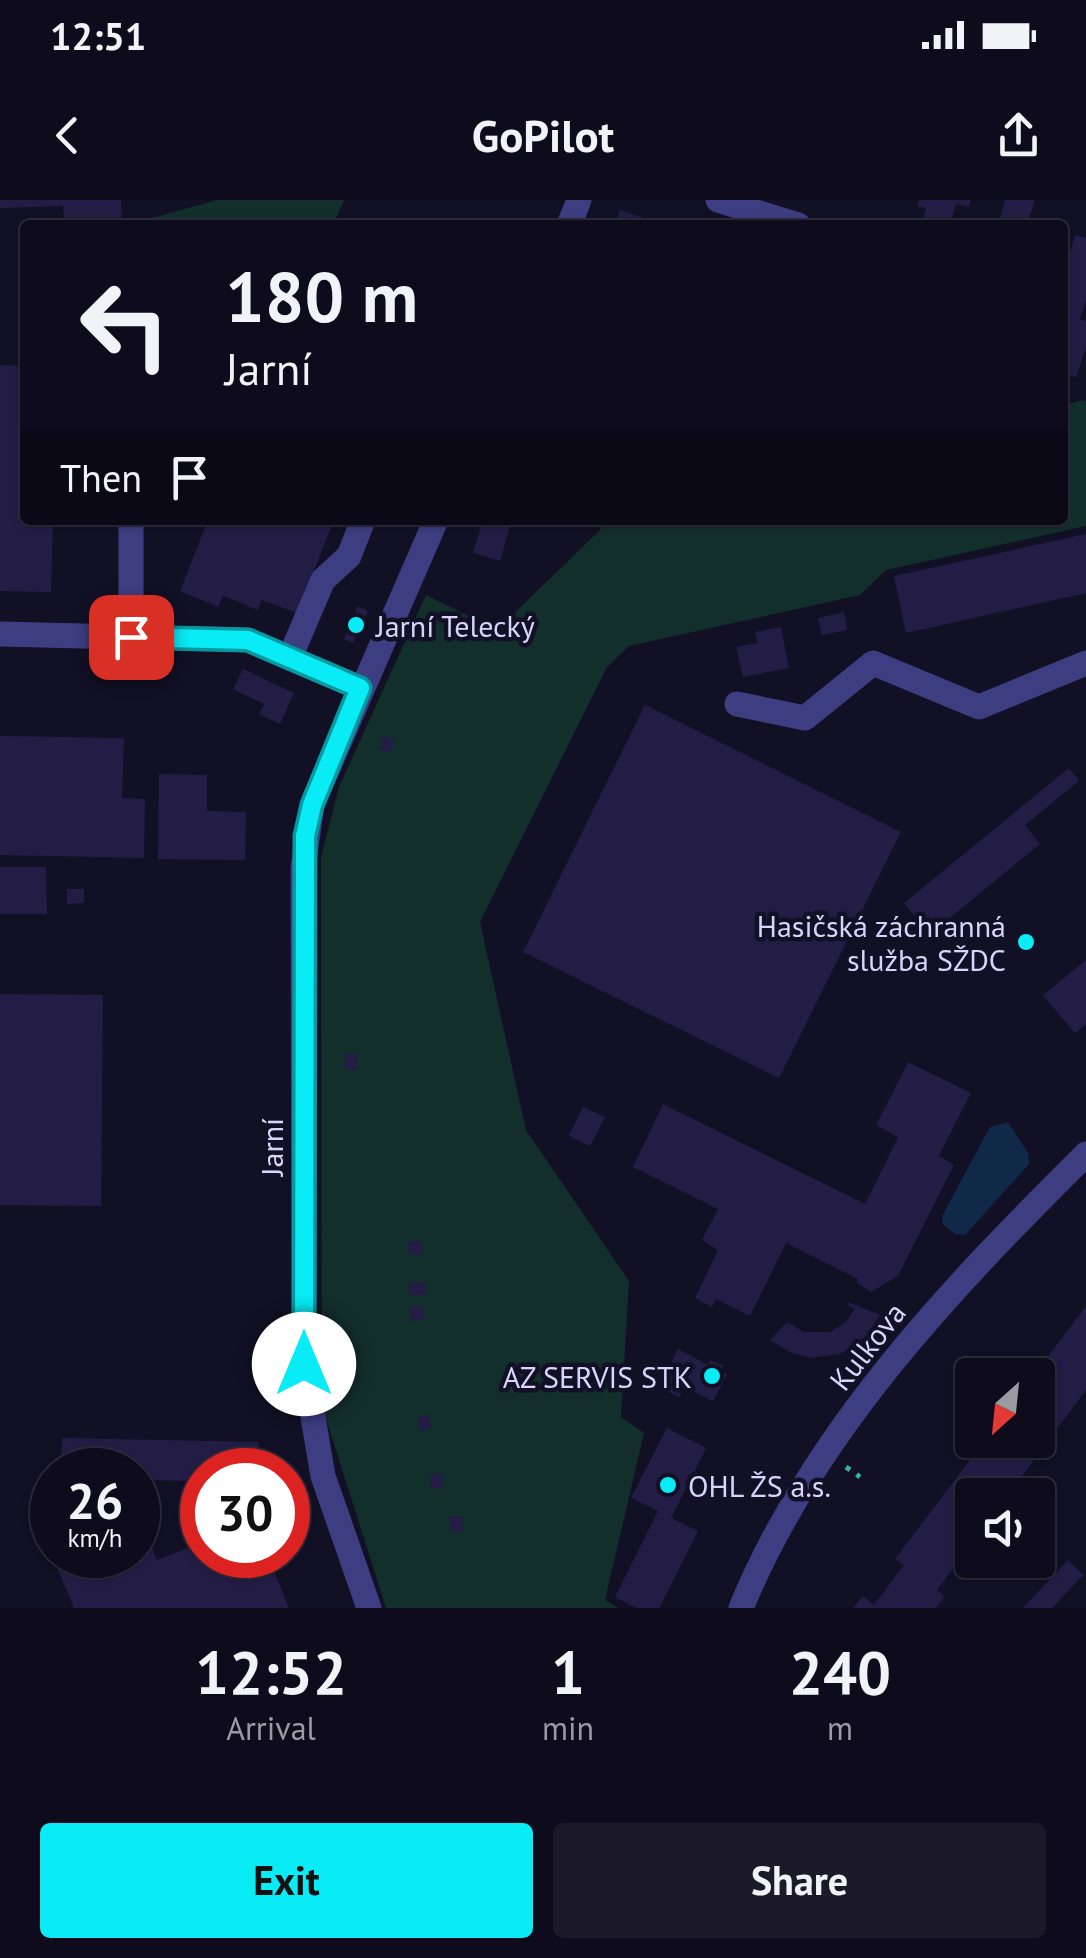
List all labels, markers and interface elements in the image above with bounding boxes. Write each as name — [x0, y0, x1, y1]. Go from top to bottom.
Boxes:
text: 12:51 — [50, 11, 146, 60]
text: GoPilot — [472, 106, 614, 164]
icon: back — [40, 108, 95, 163]
icon: share — [991, 108, 1046, 163]
text: 180 m — [225, 251, 418, 341]
icon: left — [60, 260, 190, 390]
text: Jarní — [225, 339, 312, 397]
icon: arrive — [162, 450, 217, 505]
text: Then — [60, 453, 142, 502]
pin — [89, 595, 174, 680]
place label: Jarní Telecký — [374, 606, 535, 645]
icon: arrive — [104, 610, 159, 665]
marker: Jarní Telecký — [345, 614, 367, 636]
place label: Hasičská záchranná služba SŽDC — [757, 906, 1006, 979]
marker: Hasičská záchranná služba SŽDC — [1015, 931, 1037, 953]
street label: Jarní — [252, 1118, 291, 1178]
street label: Kulkova — [820, 1294, 914, 1398]
position arrow — [252, 1312, 356, 1416]
place label: AZ SERVIS STK — [503, 1357, 692, 1396]
north arrow — [955, 1358, 1055, 1458]
map controls — [955, 1358, 1055, 1578]
marker: AZ SERVIS STK — [701, 1365, 723, 1387]
speed limit sign: 30 — [180, 1448, 310, 1578]
place label: OHL ŽS a.s. — [688, 1466, 831, 1505]
text: 26 — [67, 1468, 123, 1533]
marker: OHL ŽS a.s. — [657, 1474, 679, 1496]
button: sound — [955, 1478, 1055, 1578]
text: km/h — [68, 1522, 122, 1554]
text: 12:52 — [195, 1633, 347, 1711]
text: 1 — [551, 1633, 585, 1711]
text: 240 — [789, 1633, 891, 1711]
text: Arrival — [226, 1707, 316, 1749]
text: min — [542, 1707, 594, 1749]
text: m — [827, 1707, 853, 1749]
button: Exit — [40, 1823, 533, 1938]
button: Share — [553, 1823, 1046, 1938]

